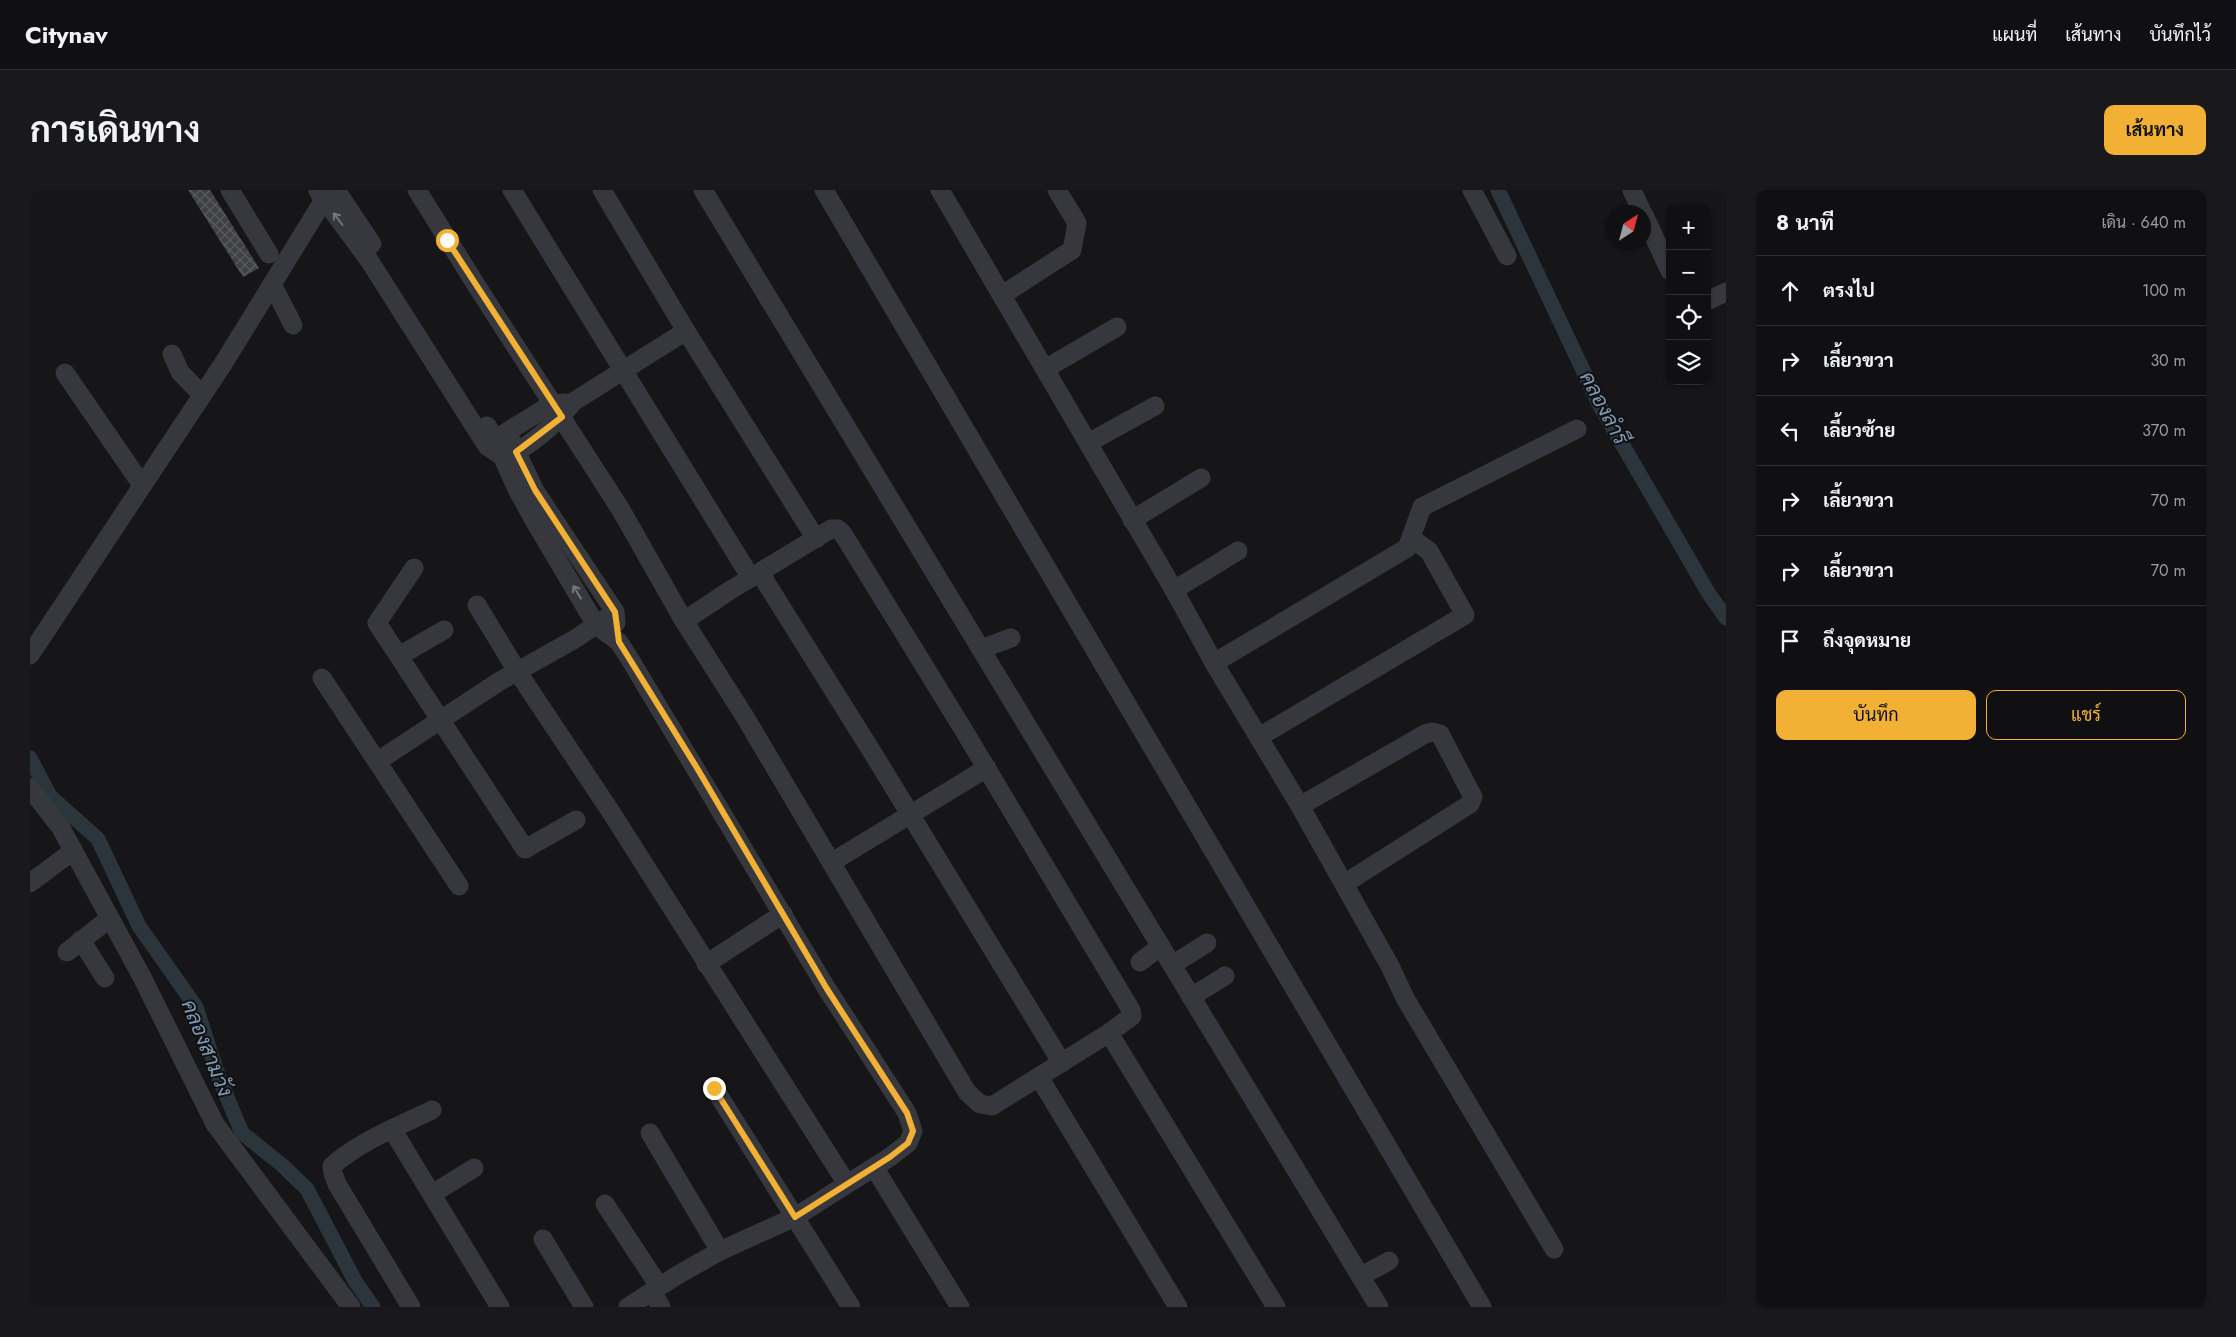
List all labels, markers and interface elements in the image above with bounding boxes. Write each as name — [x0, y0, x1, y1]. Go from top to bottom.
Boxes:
text: Citynav — [25, 17, 108, 52]
text: แผนที่ — [1992, 22, 2037, 48]
text: เส้นทาง — [2065, 22, 2121, 48]
text: บันทึกไว้ — [2149, 22, 2211, 48]
text: การเดินทาง — [30, 105, 200, 155]
button: เส้นทาง — [2104, 105, 2206, 155]
north arrow — [1606, 205, 1651, 250]
map controls — [1666, 205, 1711, 385]
button: + — [1666, 205, 1711, 250]
text: 8 นาที — [1776, 208, 1834, 238]
text: เดิน · 640 m — [2102, 211, 2186, 234]
one-way arrow — [333, 212, 343, 226]
route start — [436, 229, 459, 252]
button: − — [1666, 250, 1711, 295]
icon: ahead — [1776, 277, 1804, 305]
text: ตรงไป — [1823, 277, 1875, 304]
text: 100 m — [2142, 279, 2186, 302]
button: locate — [1666, 295, 1711, 340]
button: layers — [1666, 340, 1711, 385]
icon: right — [1776, 347, 1804, 375]
text: เลี้ยวขวา — [1823, 347, 1894, 374]
text: 30 m — [2150, 349, 2186, 372]
water label: คลองลำรี — [1572, 366, 1637, 452]
icon: left — [1776, 417, 1804, 445]
text: เลี้ยวซ้าย — [1823, 417, 1895, 444]
text: 370 m — [2142, 419, 2186, 442]
icon: right — [1776, 487, 1804, 515]
text: เลี้ยวขวา — [1823, 487, 1894, 514]
text: 70 m — [2151, 489, 2186, 512]
icon: right — [1776, 557, 1804, 585]
text: เลี้ยวขวา — [1823, 557, 1894, 584]
text: 70 m — [2151, 559, 2186, 582]
one-way arrow — [572, 585, 582, 599]
icon: arrive — [1776, 627, 1804, 655]
text: ถึงจุดหมาย — [1823, 627, 1911, 654]
button: บันทึก — [1776, 690, 1976, 740]
button: แชร์ — [1986, 690, 2186, 740]
water label: คลองสามวัง — [174, 995, 240, 1101]
route end — [703, 1077, 726, 1100]

